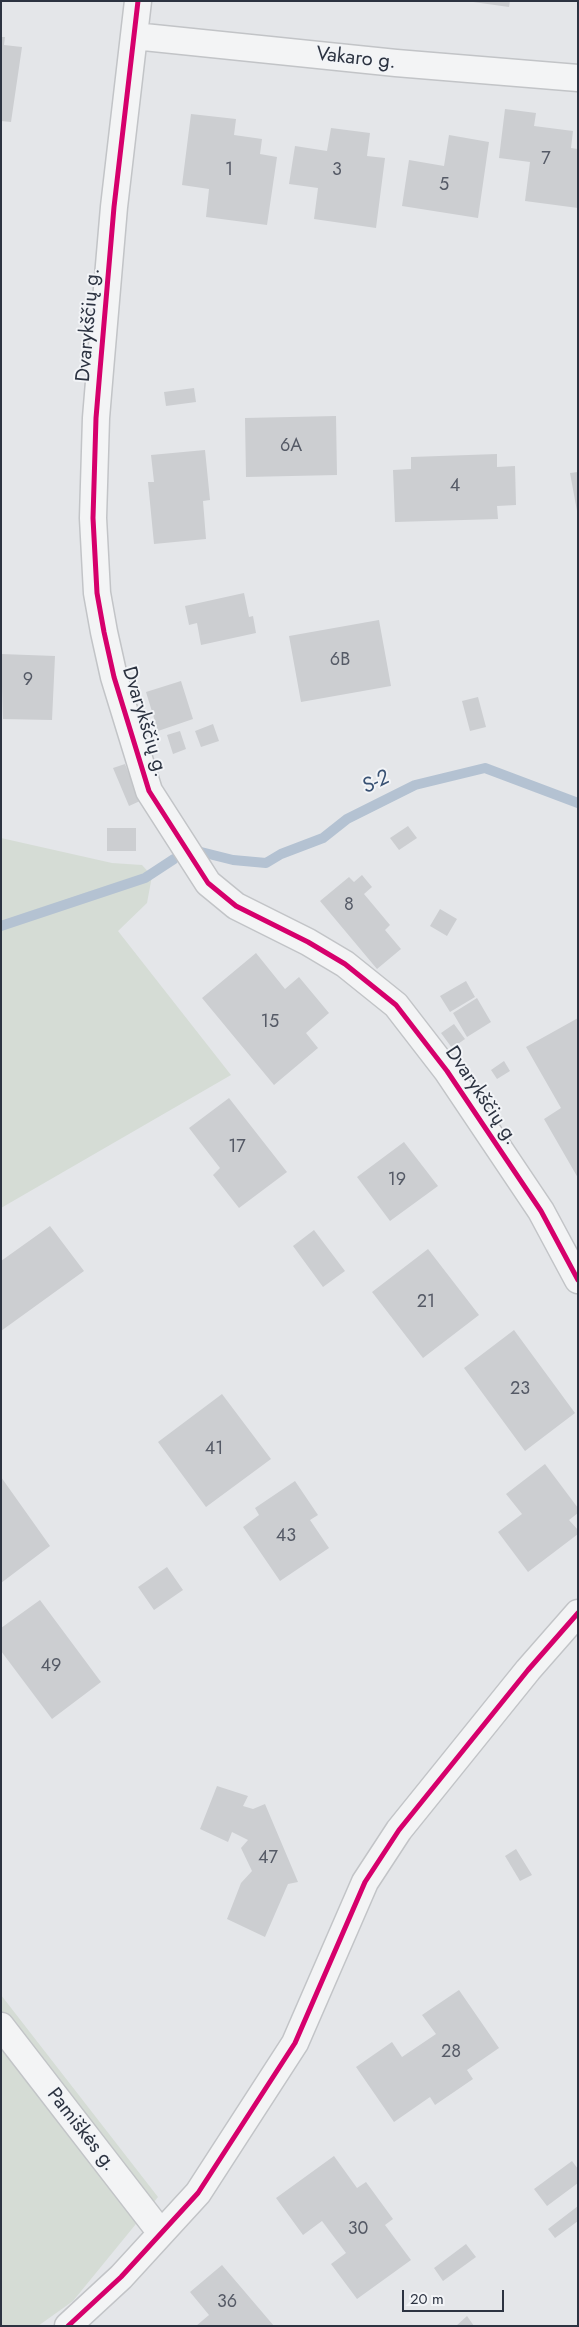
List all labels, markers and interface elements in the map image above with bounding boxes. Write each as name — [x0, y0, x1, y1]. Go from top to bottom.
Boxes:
street label: Vakaro g. — [315, 43, 397, 75]
house number: 7 — [541, 149, 551, 171]
house number: 1 — [225, 160, 233, 182]
house number: 3 — [332, 160, 342, 182]
house number: 5 — [439, 175, 449, 197]
street label: Dvarykščių g. — [72, 267, 106, 383]
house number: 6A — [280, 436, 302, 458]
house number: 4 — [450, 476, 460, 498]
house number: 6B — [330, 650, 350, 672]
street label: Dvarykščių g. — [116, 664, 172, 780]
house number: 9 — [23, 670, 33, 692]
water label: S-2 — [358, 766, 394, 800]
house number: 8 — [344, 895, 354, 917]
house number: 15 — [261, 1012, 279, 1034]
street label: Dvarykščių g. — [439, 1042, 523, 1150]
house number: 17 — [228, 1137, 246, 1159]
house number: 19 — [388, 1170, 406, 1192]
house number: 21 — [417, 1292, 435, 1314]
house number: 23 — [510, 1379, 530, 1401]
house number: 41 — [205, 1439, 223, 1461]
house number: 43 — [276, 1526, 296, 1548]
house number: 49 — [41, 1656, 61, 1678]
house number: 47 — [258, 1848, 278, 1870]
house number: 28 — [441, 2042, 461, 2064]
street label: Pamiškės g. — [41, 2084, 121, 2176]
house number: 30 — [348, 2219, 368, 2241]
scale bar — [404, 2280, 506, 2312]
text: 20 m — [410, 2288, 444, 2310]
house number: 36 — [217, 2292, 237, 2314]

